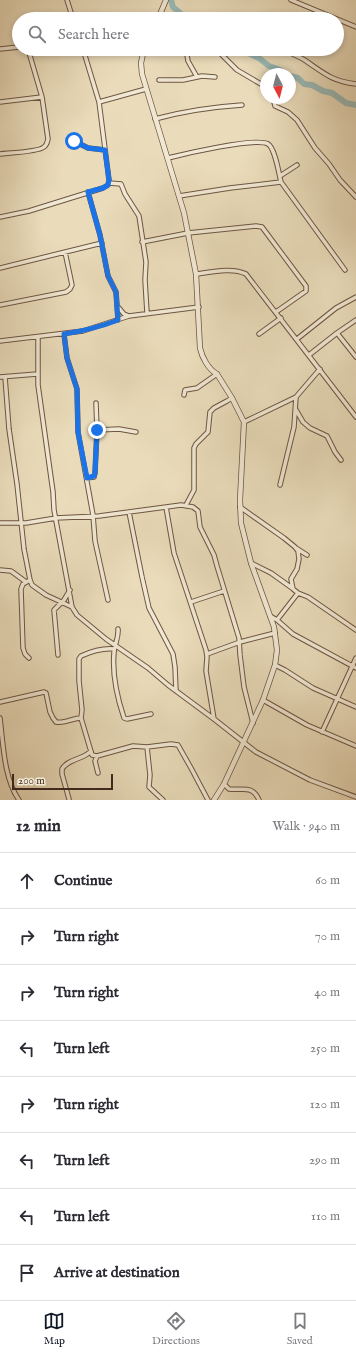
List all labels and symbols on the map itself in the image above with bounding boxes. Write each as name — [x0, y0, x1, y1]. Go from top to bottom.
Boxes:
north arrow — [260, 68, 296, 104]
route start — [65, 132, 83, 150]
route end — [88, 421, 106, 439]
scale bar — [12, 772, 113, 791]

